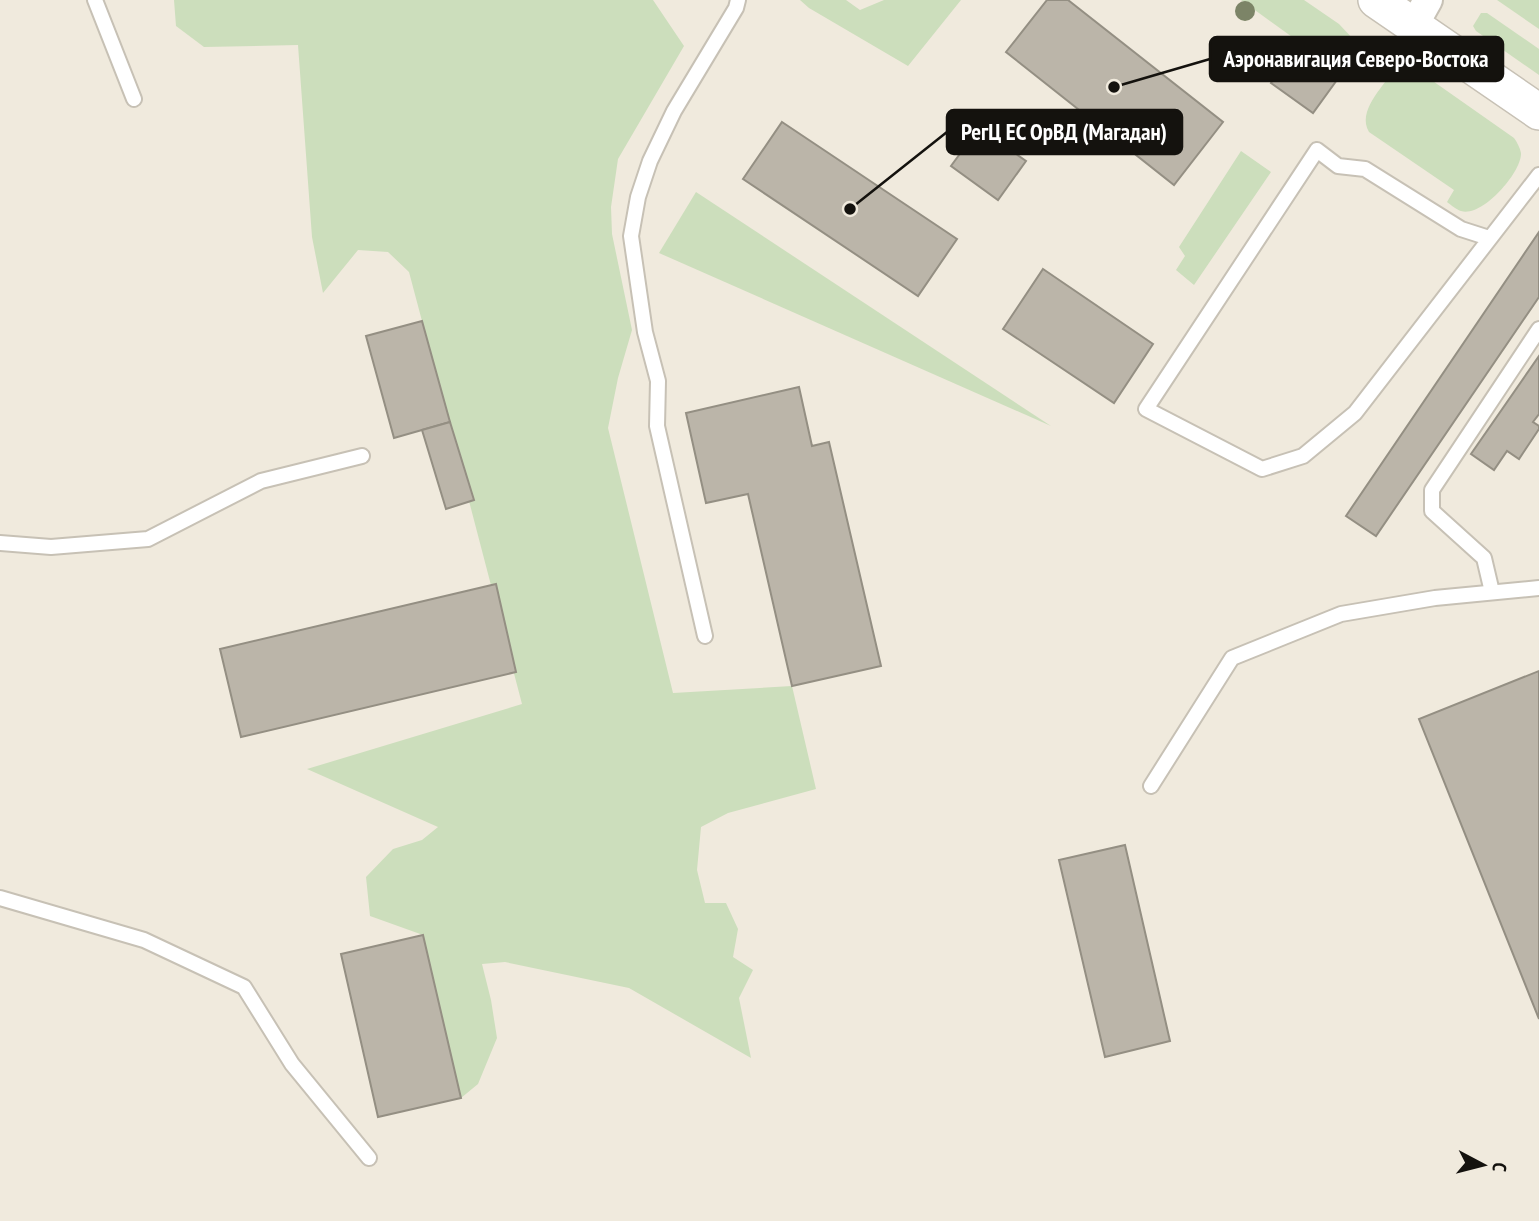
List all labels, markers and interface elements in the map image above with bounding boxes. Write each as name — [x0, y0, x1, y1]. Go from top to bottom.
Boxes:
callout: Аэронавигация Северо-Востока — [1210, 37, 1503, 81]
text: Аэронавигация Северо-Востока — [1222, 44, 1489, 73]
callout: РегЦ ЕС ОрВД (Магадан) — [947, 110, 1182, 154]
text: РегЦ ЕС ОрВД (Магадан) — [961, 117, 1167, 146]
north arrow — [1448, 1130, 1518, 1200]
text: С — [1487, 1161, 1512, 1173]

